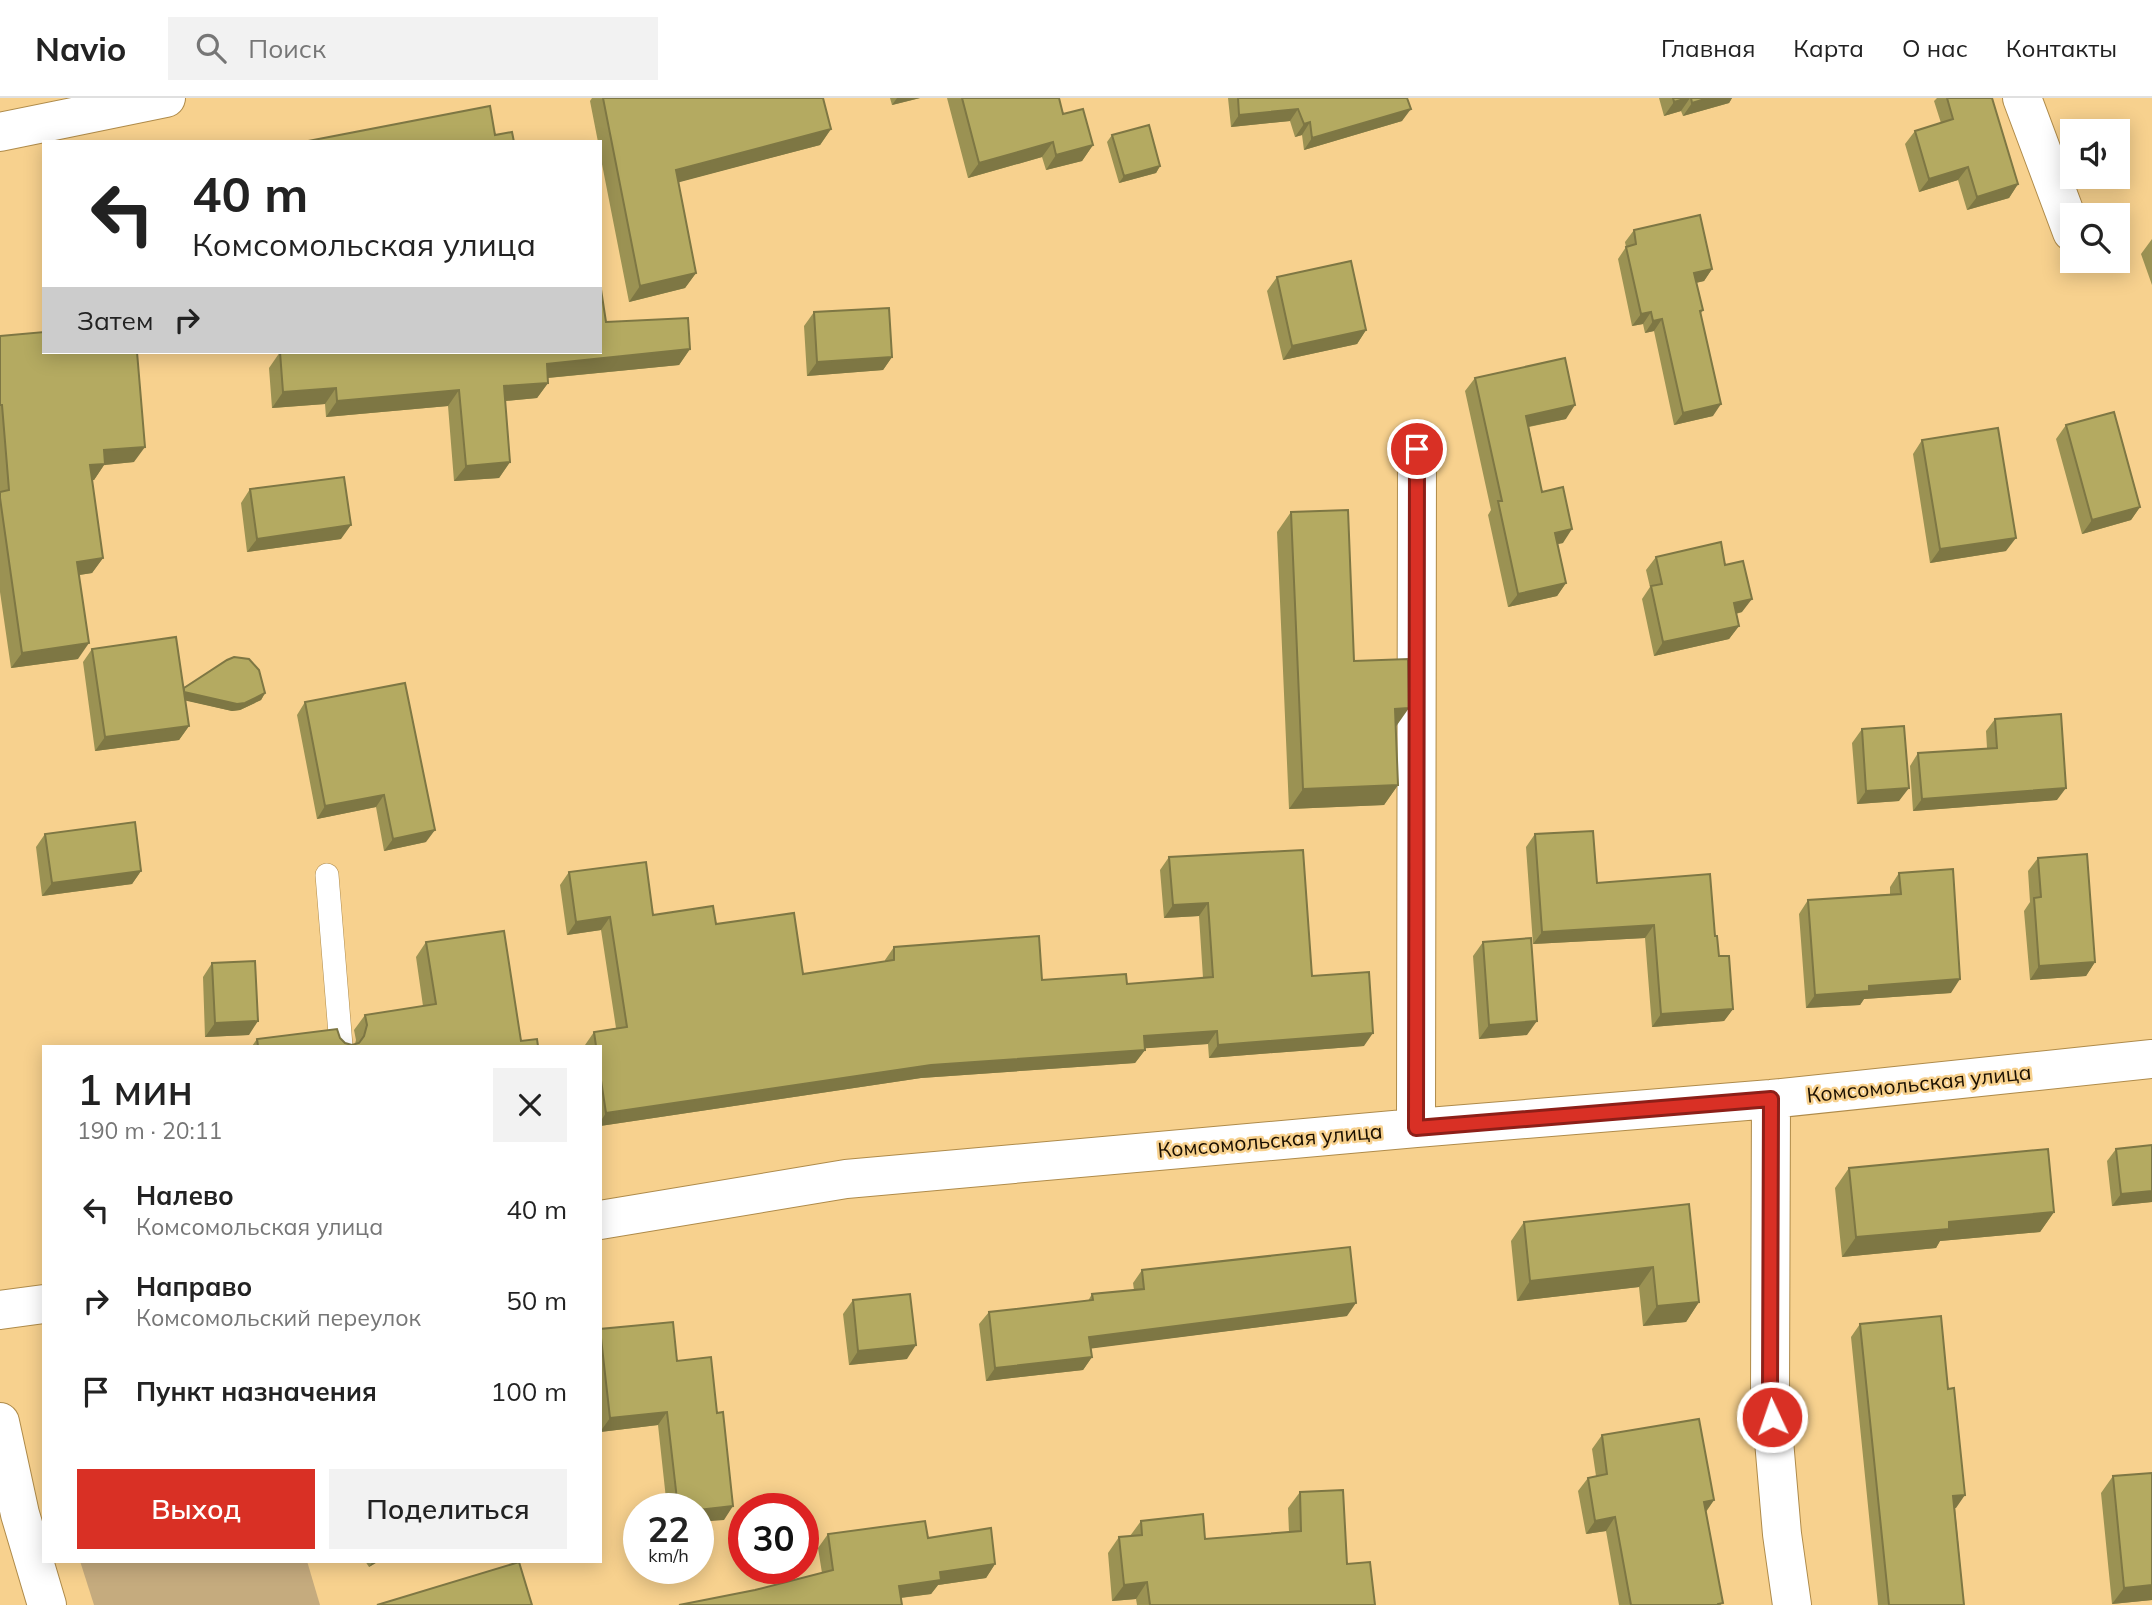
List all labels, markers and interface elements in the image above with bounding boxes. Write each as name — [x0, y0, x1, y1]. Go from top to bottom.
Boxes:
search box — [168, 17, 658, 80]
text: Navio — [35, 28, 126, 69]
icon: search — [192, 29, 230, 67]
text: Поиск — [248, 32, 326, 65]
text: Главная — [1661, 33, 1755, 63]
text: Карта — [1793, 33, 1864, 63]
text: О нас — [1902, 33, 1968, 63]
text: Контакты — [2006, 33, 2117, 63]
map controls — [2060, 119, 2130, 273]
button: sound — [2060, 119, 2130, 189]
text: 40 m — [192, 163, 308, 224]
icon: left — [77, 168, 168, 259]
button: search — [2060, 203, 2130, 273]
text: Комсомольская улица — [192, 224, 536, 264]
icon: right — [168, 301, 206, 339]
text: Затем — [77, 304, 154, 337]
pin — [1387, 419, 1447, 479]
icon: arrive — [1398, 430, 1436, 468]
street label: Комсомольская улица — [1805, 1058, 2032, 1108]
text: 1 мин — [77, 1063, 193, 1116]
button: close — [493, 1068, 567, 1142]
text: 190 m · 20:11 — [77, 1116, 222, 1145]
street label: Комсомольская улица — [1156, 1117, 1383, 1163]
text: Налево — [136, 1179, 234, 1212]
icon: left — [77, 1191, 115, 1229]
text: 40 m — [506, 1193, 567, 1226]
text: Комсомольская улица — [136, 1212, 383, 1241]
text: Направо — [136, 1270, 252, 1303]
icon: right — [77, 1282, 115, 1320]
text: 50 m — [506, 1284, 567, 1317]
text: Комсомольский переулок — [136, 1303, 421, 1332]
icon: arrive — [77, 1373, 115, 1411]
text: Пункт назначения — [136, 1375, 377, 1408]
text: 100 m — [491, 1375, 567, 1408]
position arrow — [1735, 1380, 1809, 1454]
button: Выход — [77, 1469, 315, 1549]
button: Поделиться — [329, 1469, 567, 1549]
speed limit sign: 30 — [728, 1493, 819, 1584]
text: 22 — [647, 1507, 690, 1551]
text: km/h — [648, 1544, 689, 1567]

